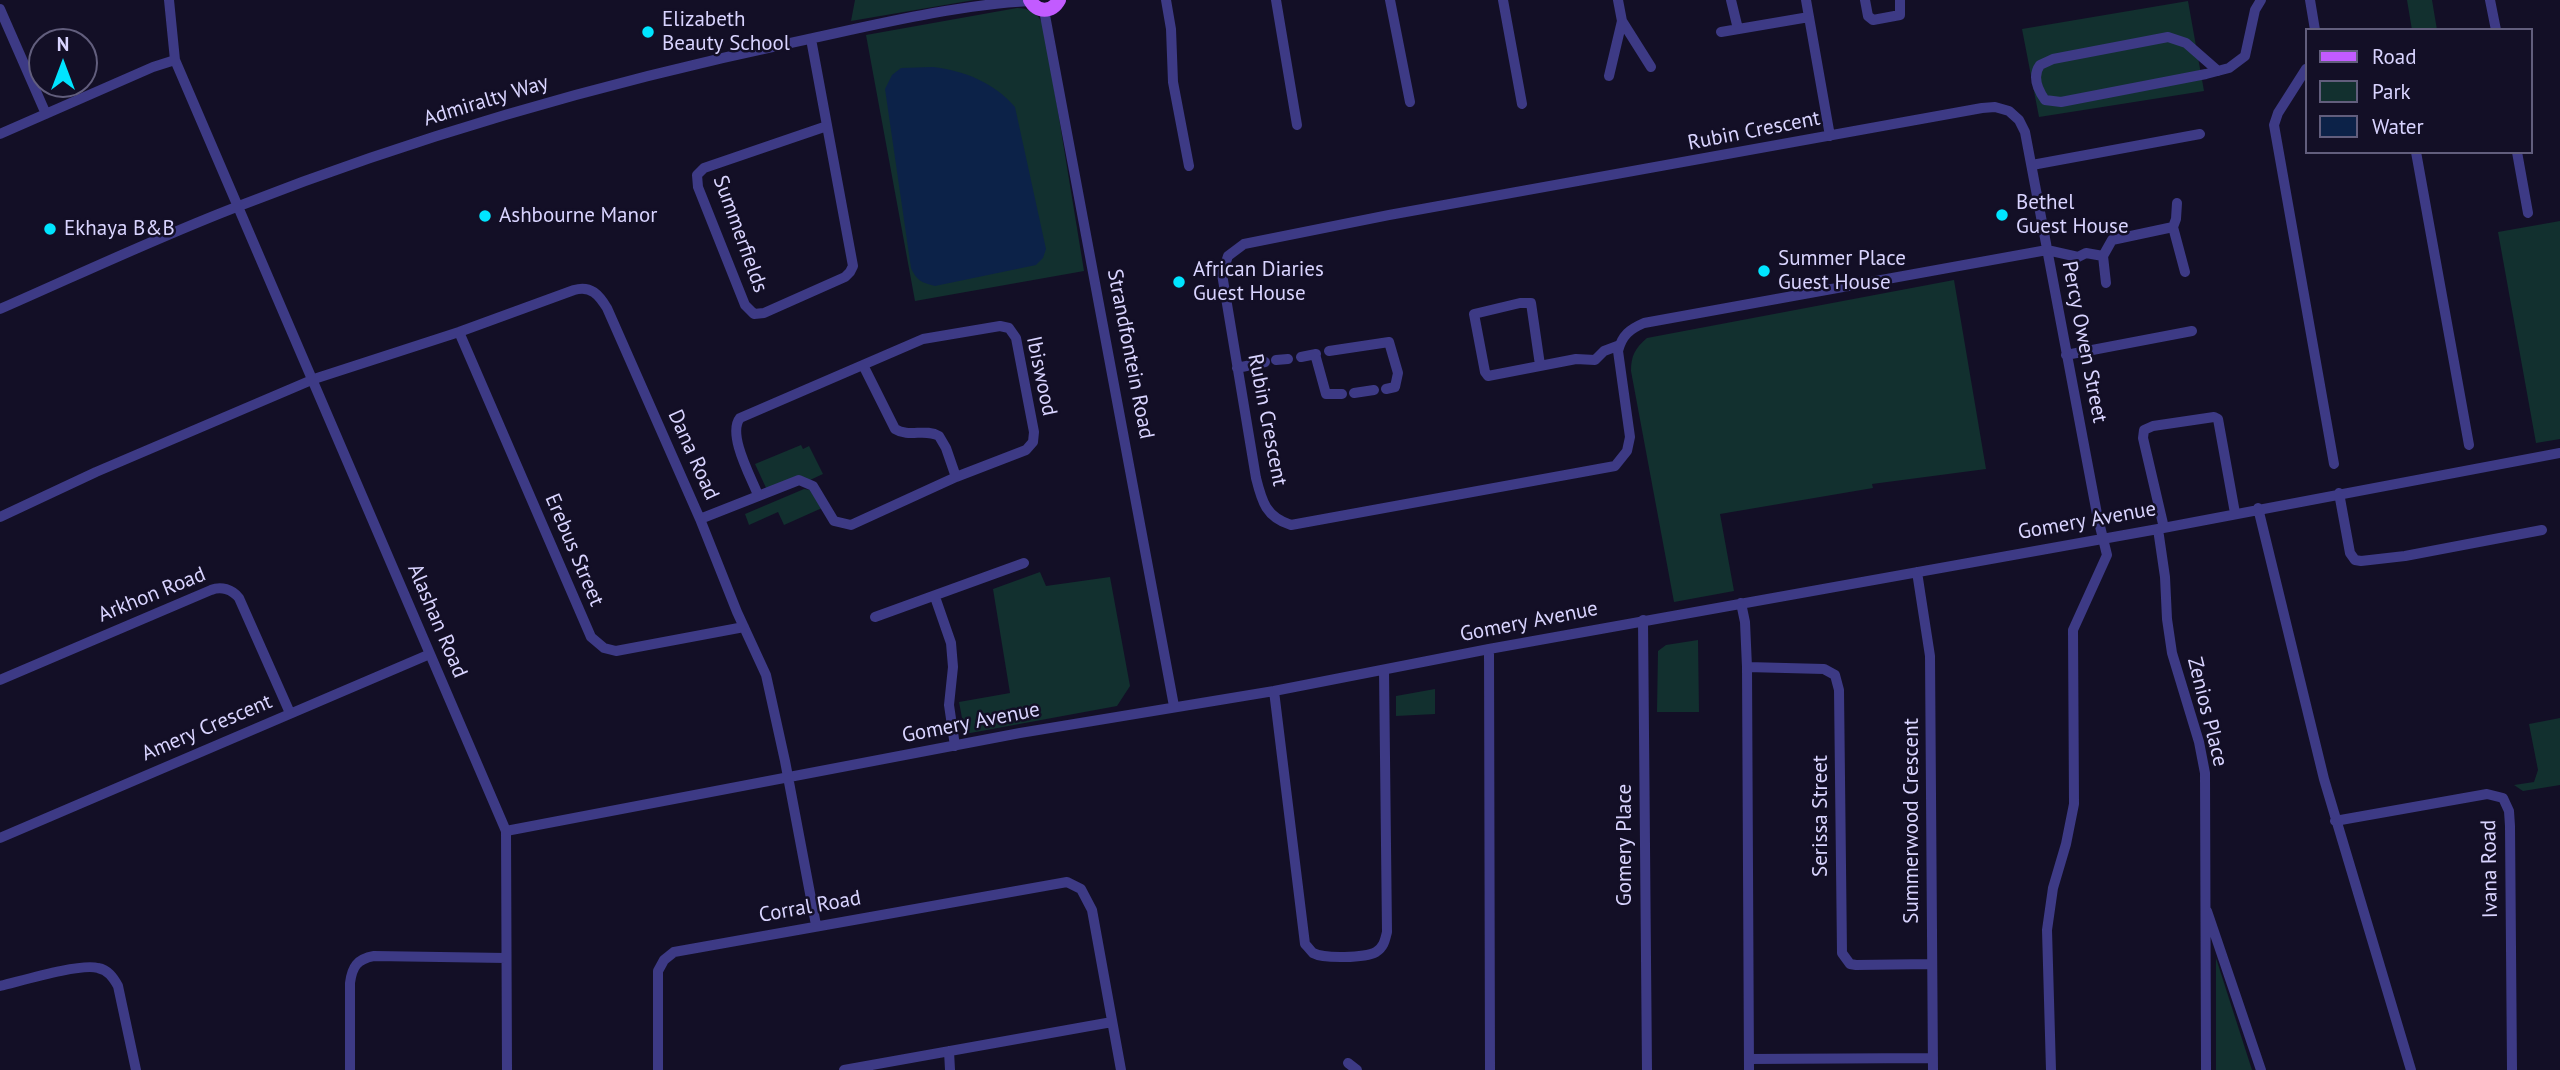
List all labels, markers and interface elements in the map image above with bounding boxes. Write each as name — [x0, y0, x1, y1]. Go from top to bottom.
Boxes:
place label: Elizabeth Beauty School — [662, 7, 790, 57]
marker: Elizabeth Beauty School — [640, 24, 656, 40]
north arrow — [28, 28, 98, 98]
legend — [2304, 28, 2532, 154]
text: N — [57, 32, 69, 56]
text: Road — [2372, 43, 2416, 70]
street label: Admiralty Way — [421, 70, 551, 132]
text: Park — [2372, 78, 2411, 105]
street label: Rubin Crescent — [1686, 106, 1822, 156]
text: Water — [2372, 113, 2424, 140]
street label: Summerfields — [707, 172, 773, 296]
place label: Bethel Guest House — [2016, 190, 2129, 240]
place label: Ashbourne Manor — [499, 203, 657, 229]
marker: Bethel Guest House — [1994, 207, 2010, 223]
marker: Ashbourne Manor — [477, 208, 493, 224]
place label: Ekhaya B&B — [64, 216, 175, 242]
marker: Ekhaya B&B — [42, 221, 58, 237]
place label: Summer Place Guest House — [1778, 246, 1906, 296]
place label: African Diaries Guest House — [1193, 257, 1324, 307]
street label: Percy Owen Street — [2056, 259, 2112, 425]
marker: Summer Place Guest House — [1756, 263, 1772, 279]
street label: Strandfontein Road — [1101, 267, 1159, 441]
marker: African Diaries Guest House — [1171, 274, 1187, 290]
street label: Ibiswood — [1020, 334, 1062, 418]
street label: Rubin Crescent — [1242, 352, 1292, 488]
street label: Dana Road — [662, 406, 724, 504]
street label: Erebus Street — [539, 490, 609, 610]
street label: Gomery Avenue — [2016, 496, 2158, 546]
street label: Alashan Road — [402, 560, 472, 682]
street label: Arkhon Road — [95, 562, 209, 628]
street label: Gomery Avenue — [1458, 596, 1600, 648]
street label: Zenios Place — [2181, 655, 2233, 769]
street label: Amery Crescent — [138, 689, 276, 767]
street label: Gomery Avenue — [900, 697, 1042, 749]
street label: Summerwood Crescent — [1899, 718, 1925, 924]
street label: Serissa Street — [1808, 755, 1834, 877]
street label: Gomery Place — [1612, 784, 1638, 906]
street label: Ivana Road — [2477, 819, 2503, 919]
street label: Corral Road — [757, 886, 863, 928]

